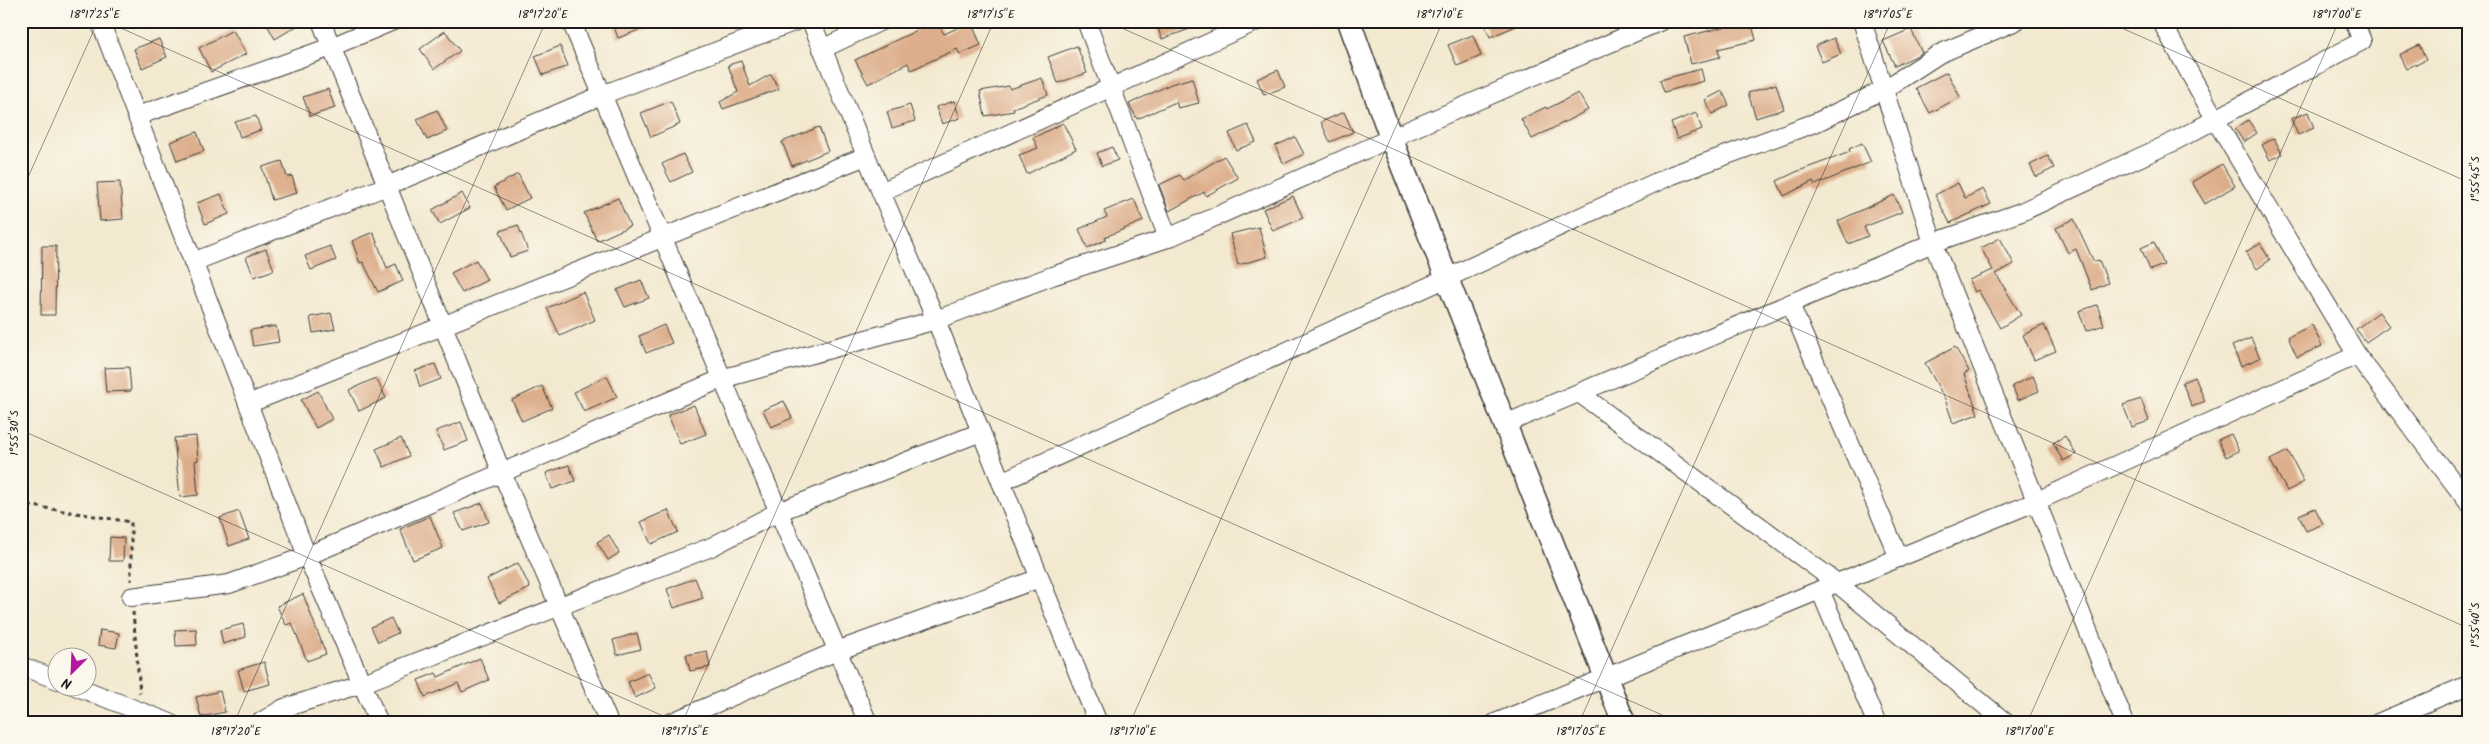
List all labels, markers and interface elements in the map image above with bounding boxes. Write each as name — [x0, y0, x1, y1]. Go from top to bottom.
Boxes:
text: 18°17'25"E — [70, 5, 121, 24]
text: 18°17'20"E — [518, 5, 569, 24]
text: 18°17'15"E — [967, 5, 1016, 24]
text: 18°17'10"E — [1417, 5, 1464, 24]
text: 18°17'05"E — [1863, 5, 1914, 24]
text: 18°17'00"E — [2312, 5, 2363, 24]
text: 1°55'45"S — [2466, 155, 2485, 202]
text: 1°55'30"S — [5, 410, 24, 456]
text: 1°55'40"S — [2466, 602, 2485, 648]
north arrow — [48, 646, 98, 696]
text: N — [58, 671, 76, 695]
text: 18°17'20"E — [211, 722, 262, 741]
text: 18°17'15"E — [661, 722, 710, 741]
text: 18°17'10"E — [1110, 722, 1157, 741]
text: 18°17'05"E — [1556, 722, 1607, 741]
text: 18°17'00"E — [2005, 722, 2056, 741]

